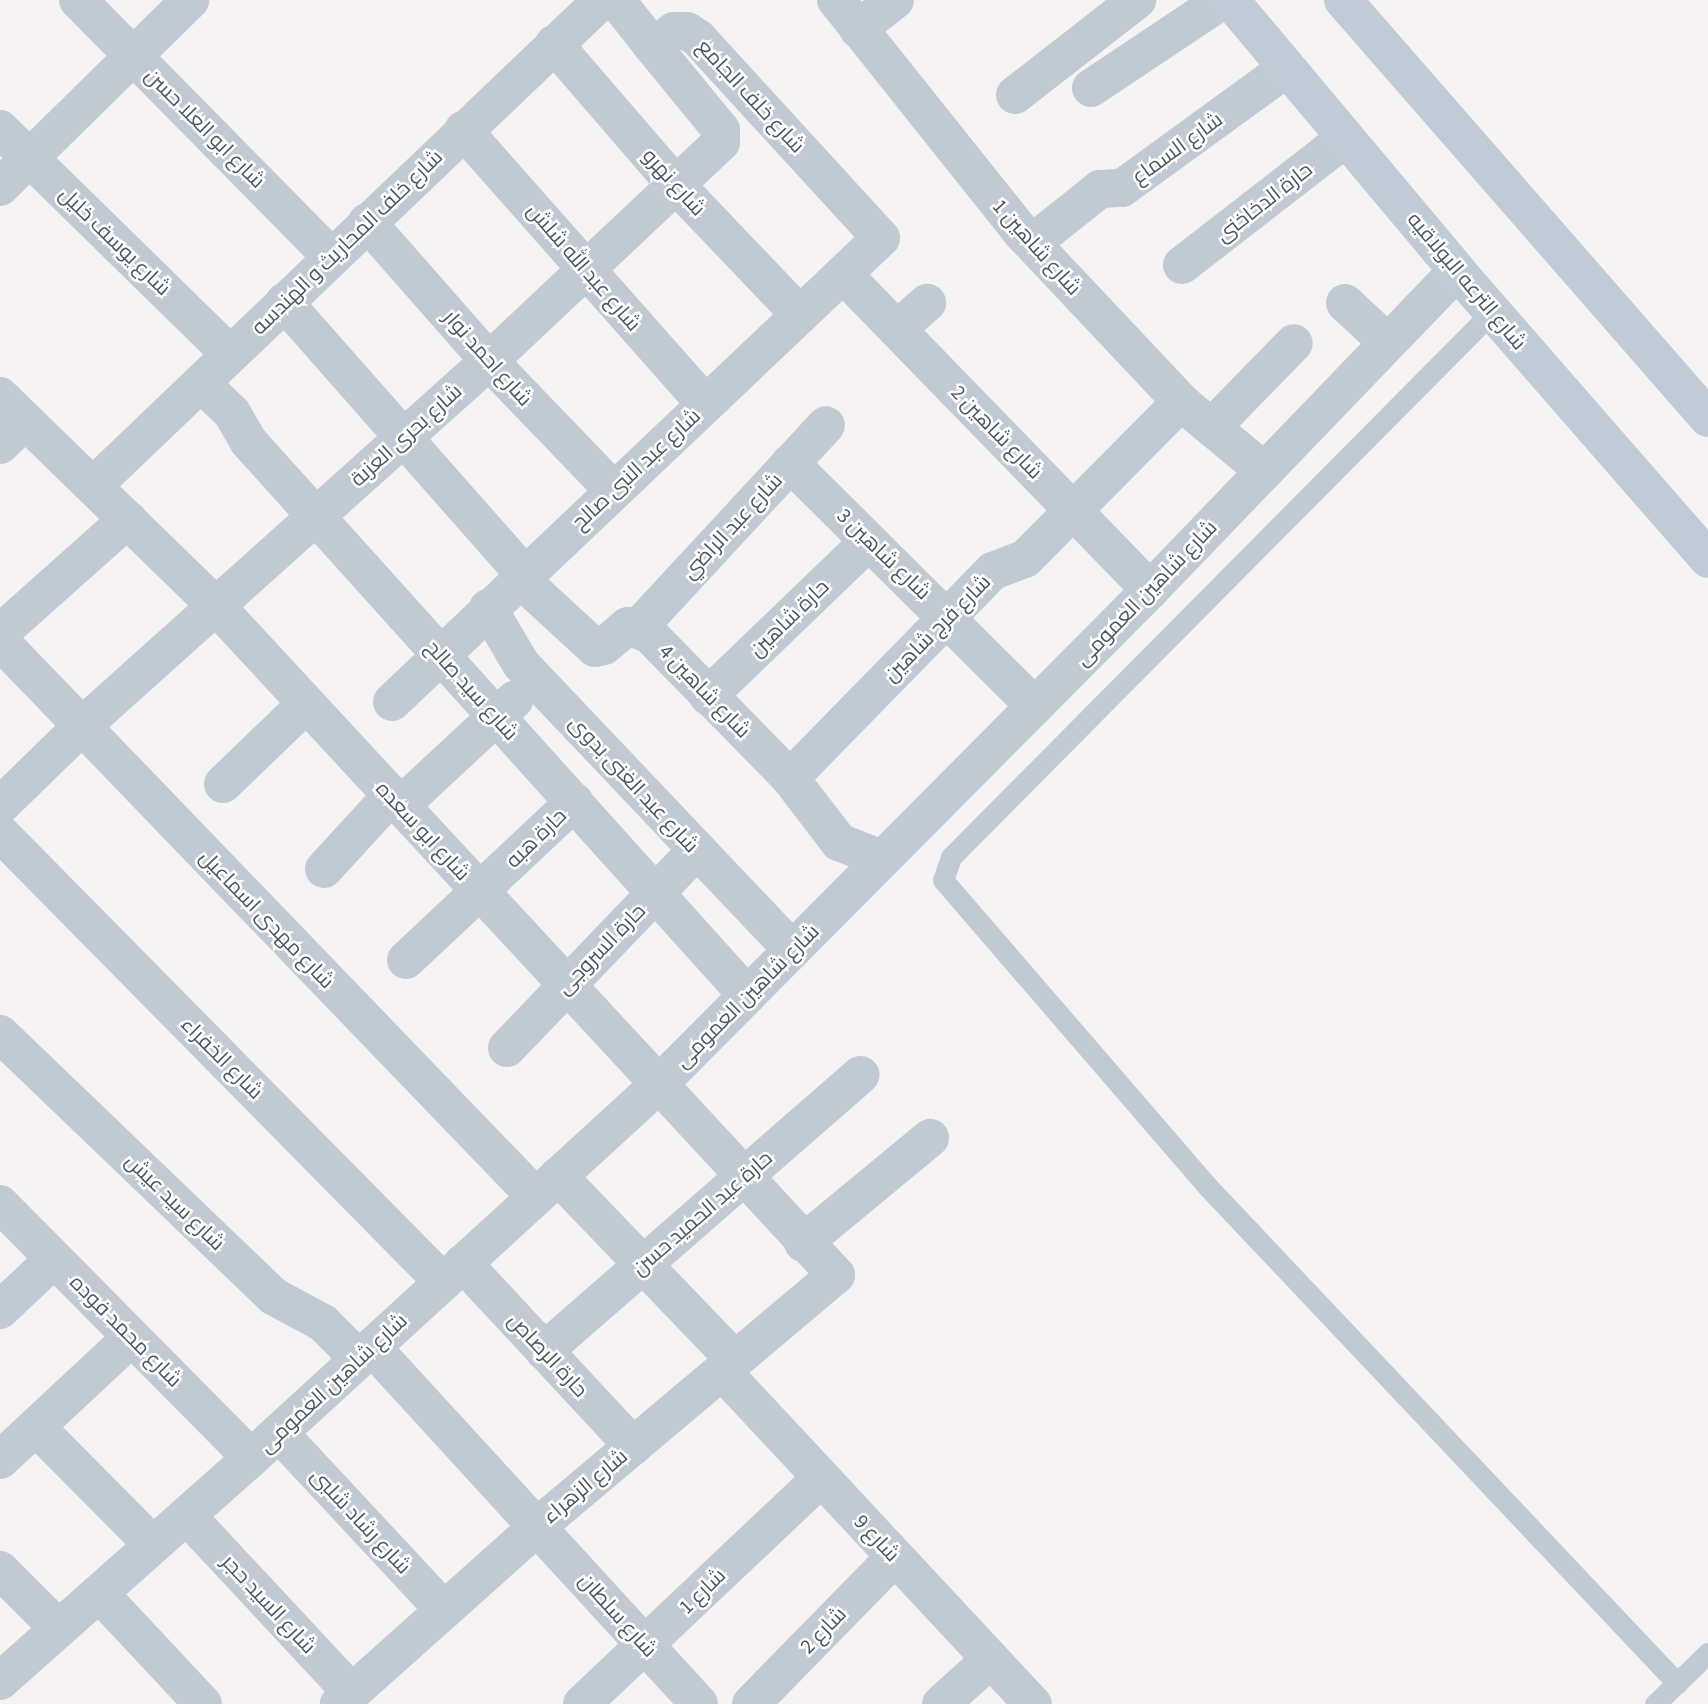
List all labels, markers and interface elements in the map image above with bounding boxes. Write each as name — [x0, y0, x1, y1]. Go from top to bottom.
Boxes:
street label: شارع خلف الجامع — [692, 34, 810, 158]
street label: شارع ابو العلا حسن — [140, 63, 270, 193]
street label: شارع السماع — [1127, 107, 1227, 189]
street label: شارع نهرو — [637, 143, 711, 221]
street label: شارع خلف المحاريث و الهندسه — [246, 144, 448, 340]
street label: حارة الدخاخنى — [1211, 157, 1317, 247]
street label: شارع يوسف خليل — [54, 181, 176, 301]
street label: شارع شاهين 1 — [987, 194, 1087, 300]
street label: شارع عبد الله شلش — [522, 198, 646, 336]
street label: شارع الترعه البولاقيه — [1402, 207, 1532, 355]
street label: شارع احمد نوار — [438, 305, 538, 411]
street label: شارع بحرى العزبة — [345, 378, 467, 492]
street label: شارع شاهين 2 — [946, 380, 1048, 484]
street label: شارع عبد النبى صالح — [567, 403, 705, 535]
street label: شارع عبد الراضي — [677, 468, 787, 584]
street label: شارع شاهين 3 — [832, 503, 936, 605]
street label: شارع شاهين العمومى — [1070, 515, 1222, 671]
street label: شارع فرج شاهين — [878, 569, 996, 687]
street label: حارة شاهين — [744, 574, 834, 662]
street label: شارع سيد صالح — [420, 635, 524, 745]
street label: شارع شاهين 4 — [654, 639, 756, 743]
street label: شارع عبد الغنى بدوى — [564, 710, 704, 858]
street label: شارع ابو سعده — [371, 776, 475, 886]
street label: حارة هبه — [500, 803, 572, 873]
street label: شارع مهدى اسماعيل — [194, 844, 340, 994]
street label: حارة السروجى — [551, 898, 651, 1000]
street label: شارع شاهين العمومى — [670, 919, 824, 1073]
street label: شارع الخفراء — [176, 1012, 268, 1104]
street label: حارة عبد الحميد حسن — [627, 1145, 777, 1281]
street label: شارع سيد عيش — [120, 1148, 230, 1256]
street label: شارع محمد فوده — [65, 1270, 187, 1392]
street label: شارع شاهين العمومى — [254, 1308, 412, 1458]
street label: حارة الرصاص — [503, 1308, 593, 1402]
street label: شارع الزهراء — [538, 1443, 632, 1529]
street label: شارع رشاد شلبى — [306, 1463, 416, 1579]
street label: شارع 9 — [849, 1509, 905, 1567]
street label: شارع السيد حجر — [217, 1549, 321, 1659]
street label: شارع 1 — [673, 1563, 731, 1619]
street label: شارع سلطان — [574, 1568, 662, 1662]
street label: شارع 2 — [795, 1601, 851, 1659]

